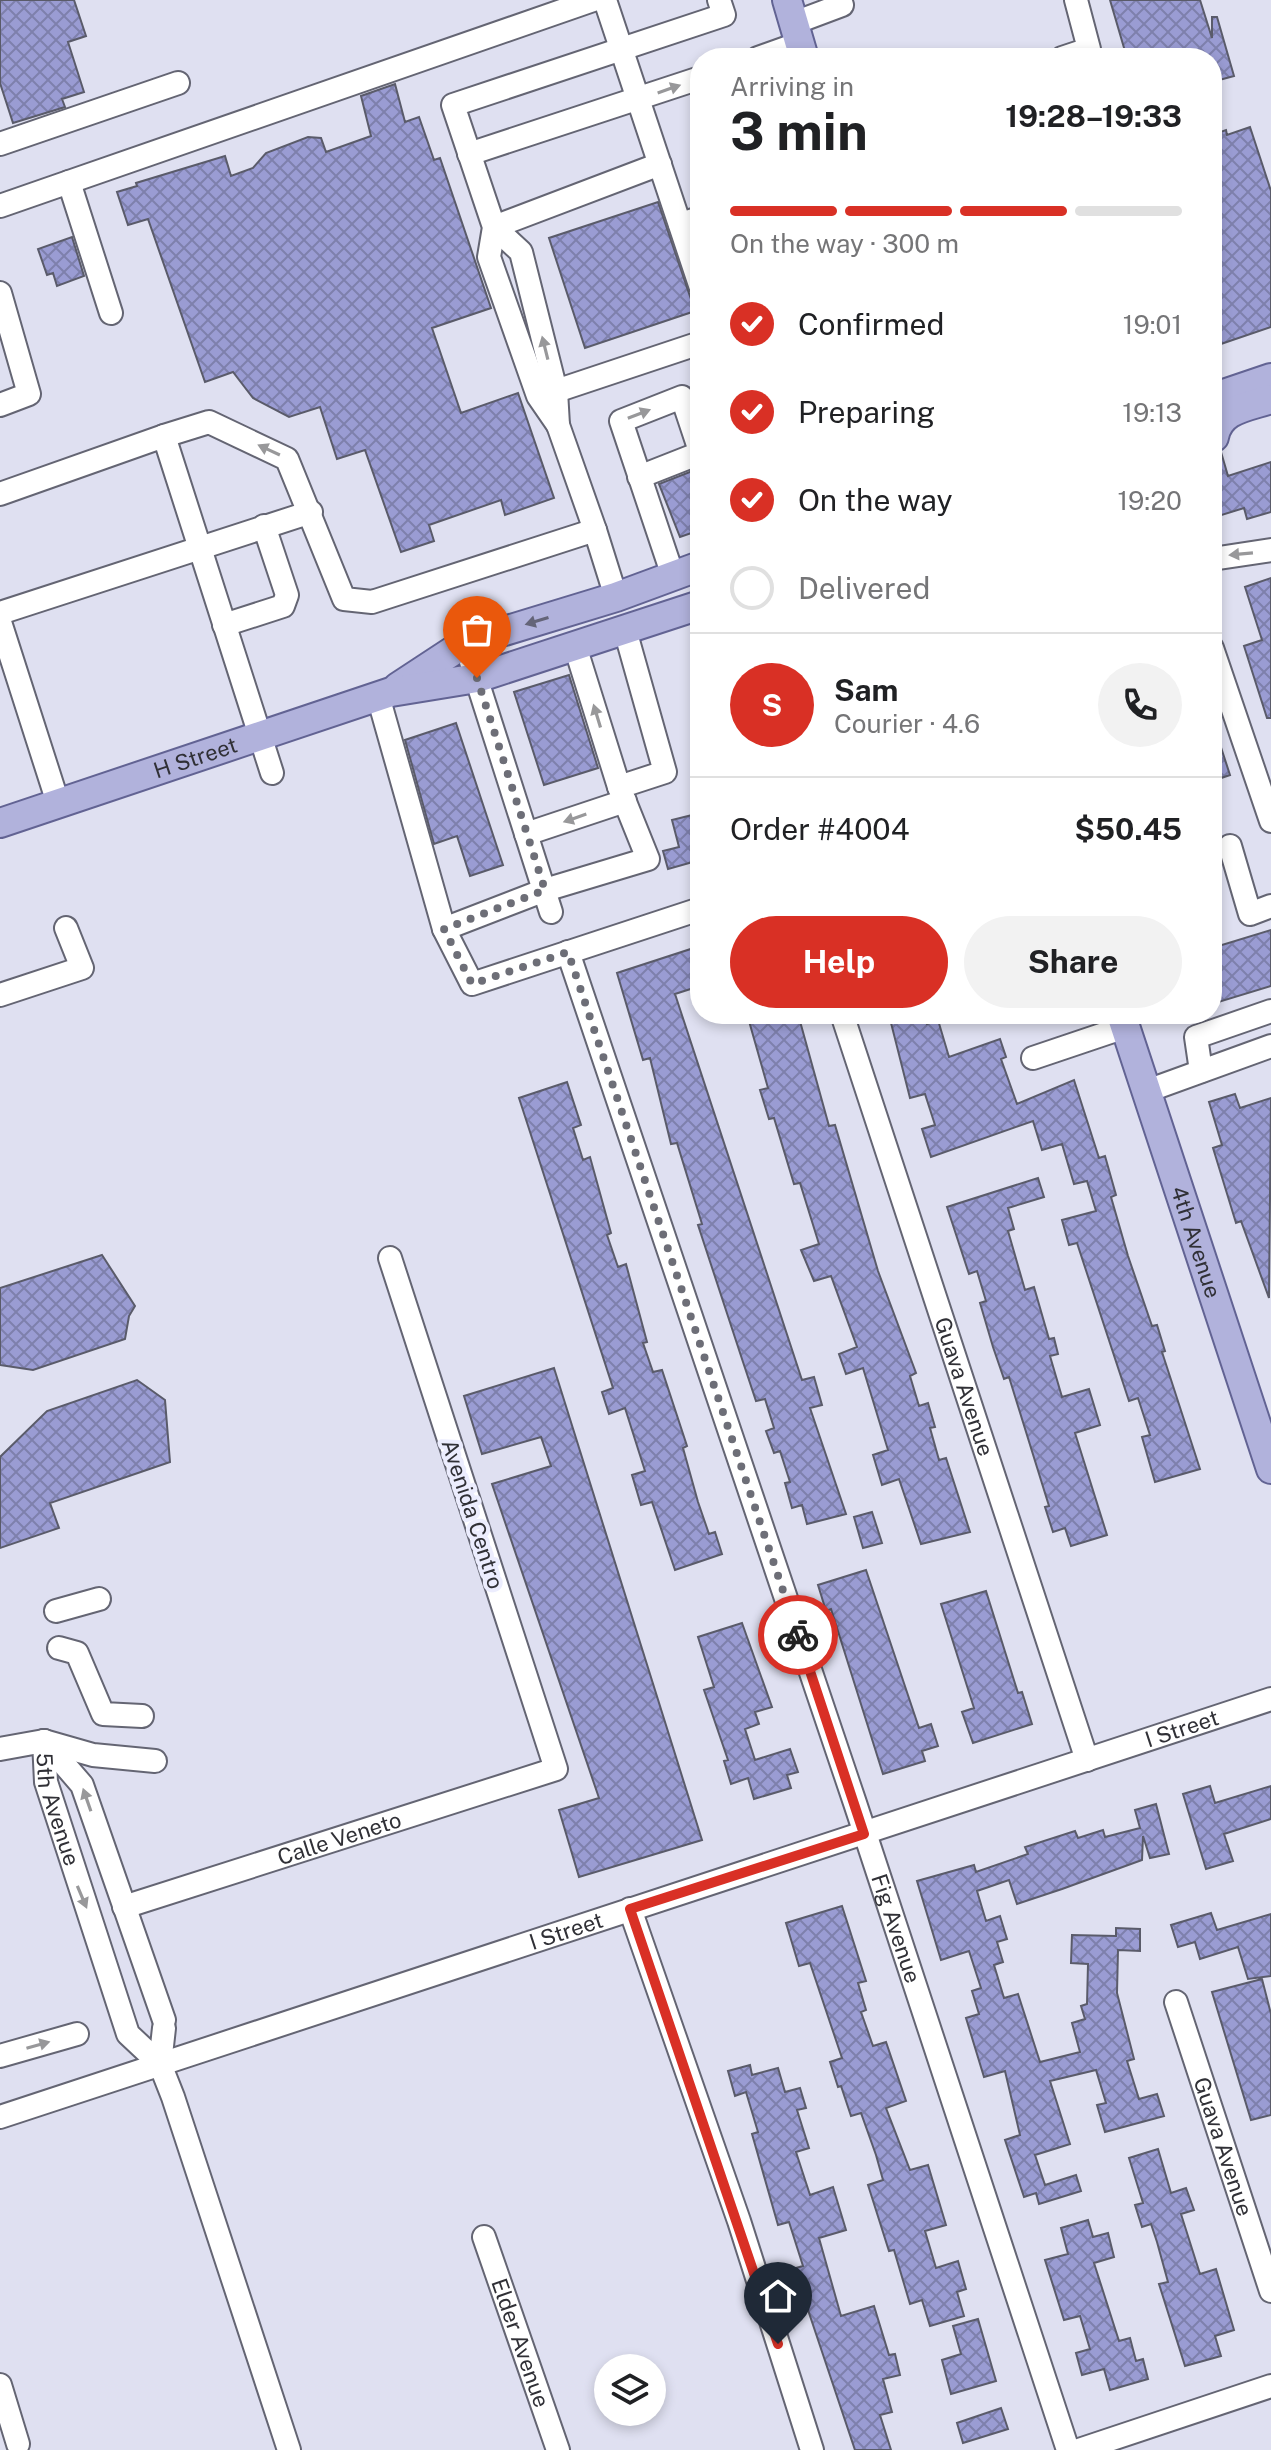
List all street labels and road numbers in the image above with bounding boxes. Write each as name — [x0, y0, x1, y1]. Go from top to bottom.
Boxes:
street label: H Street — [150, 731, 240, 784]
street label: 4th Avenue — [1166, 1183, 1227, 1301]
street label: Guava Avenue — [929, 1314, 999, 1459]
street label: Avenida Centro — [437, 1436, 509, 1592]
street label: I Street — [1142, 1704, 1222, 1753]
street label: 5th Avenue — [32, 1752, 85, 1869]
street label: Calle Veneto — [274, 1806, 404, 1870]
street label: Fig Avenue — [866, 1870, 926, 1986]
street label: I Street — [526, 1907, 606, 1955]
street label: Guava Avenue — [1189, 2074, 1258, 2219]
street label: Elder Avenue — [486, 2275, 555, 2411]

